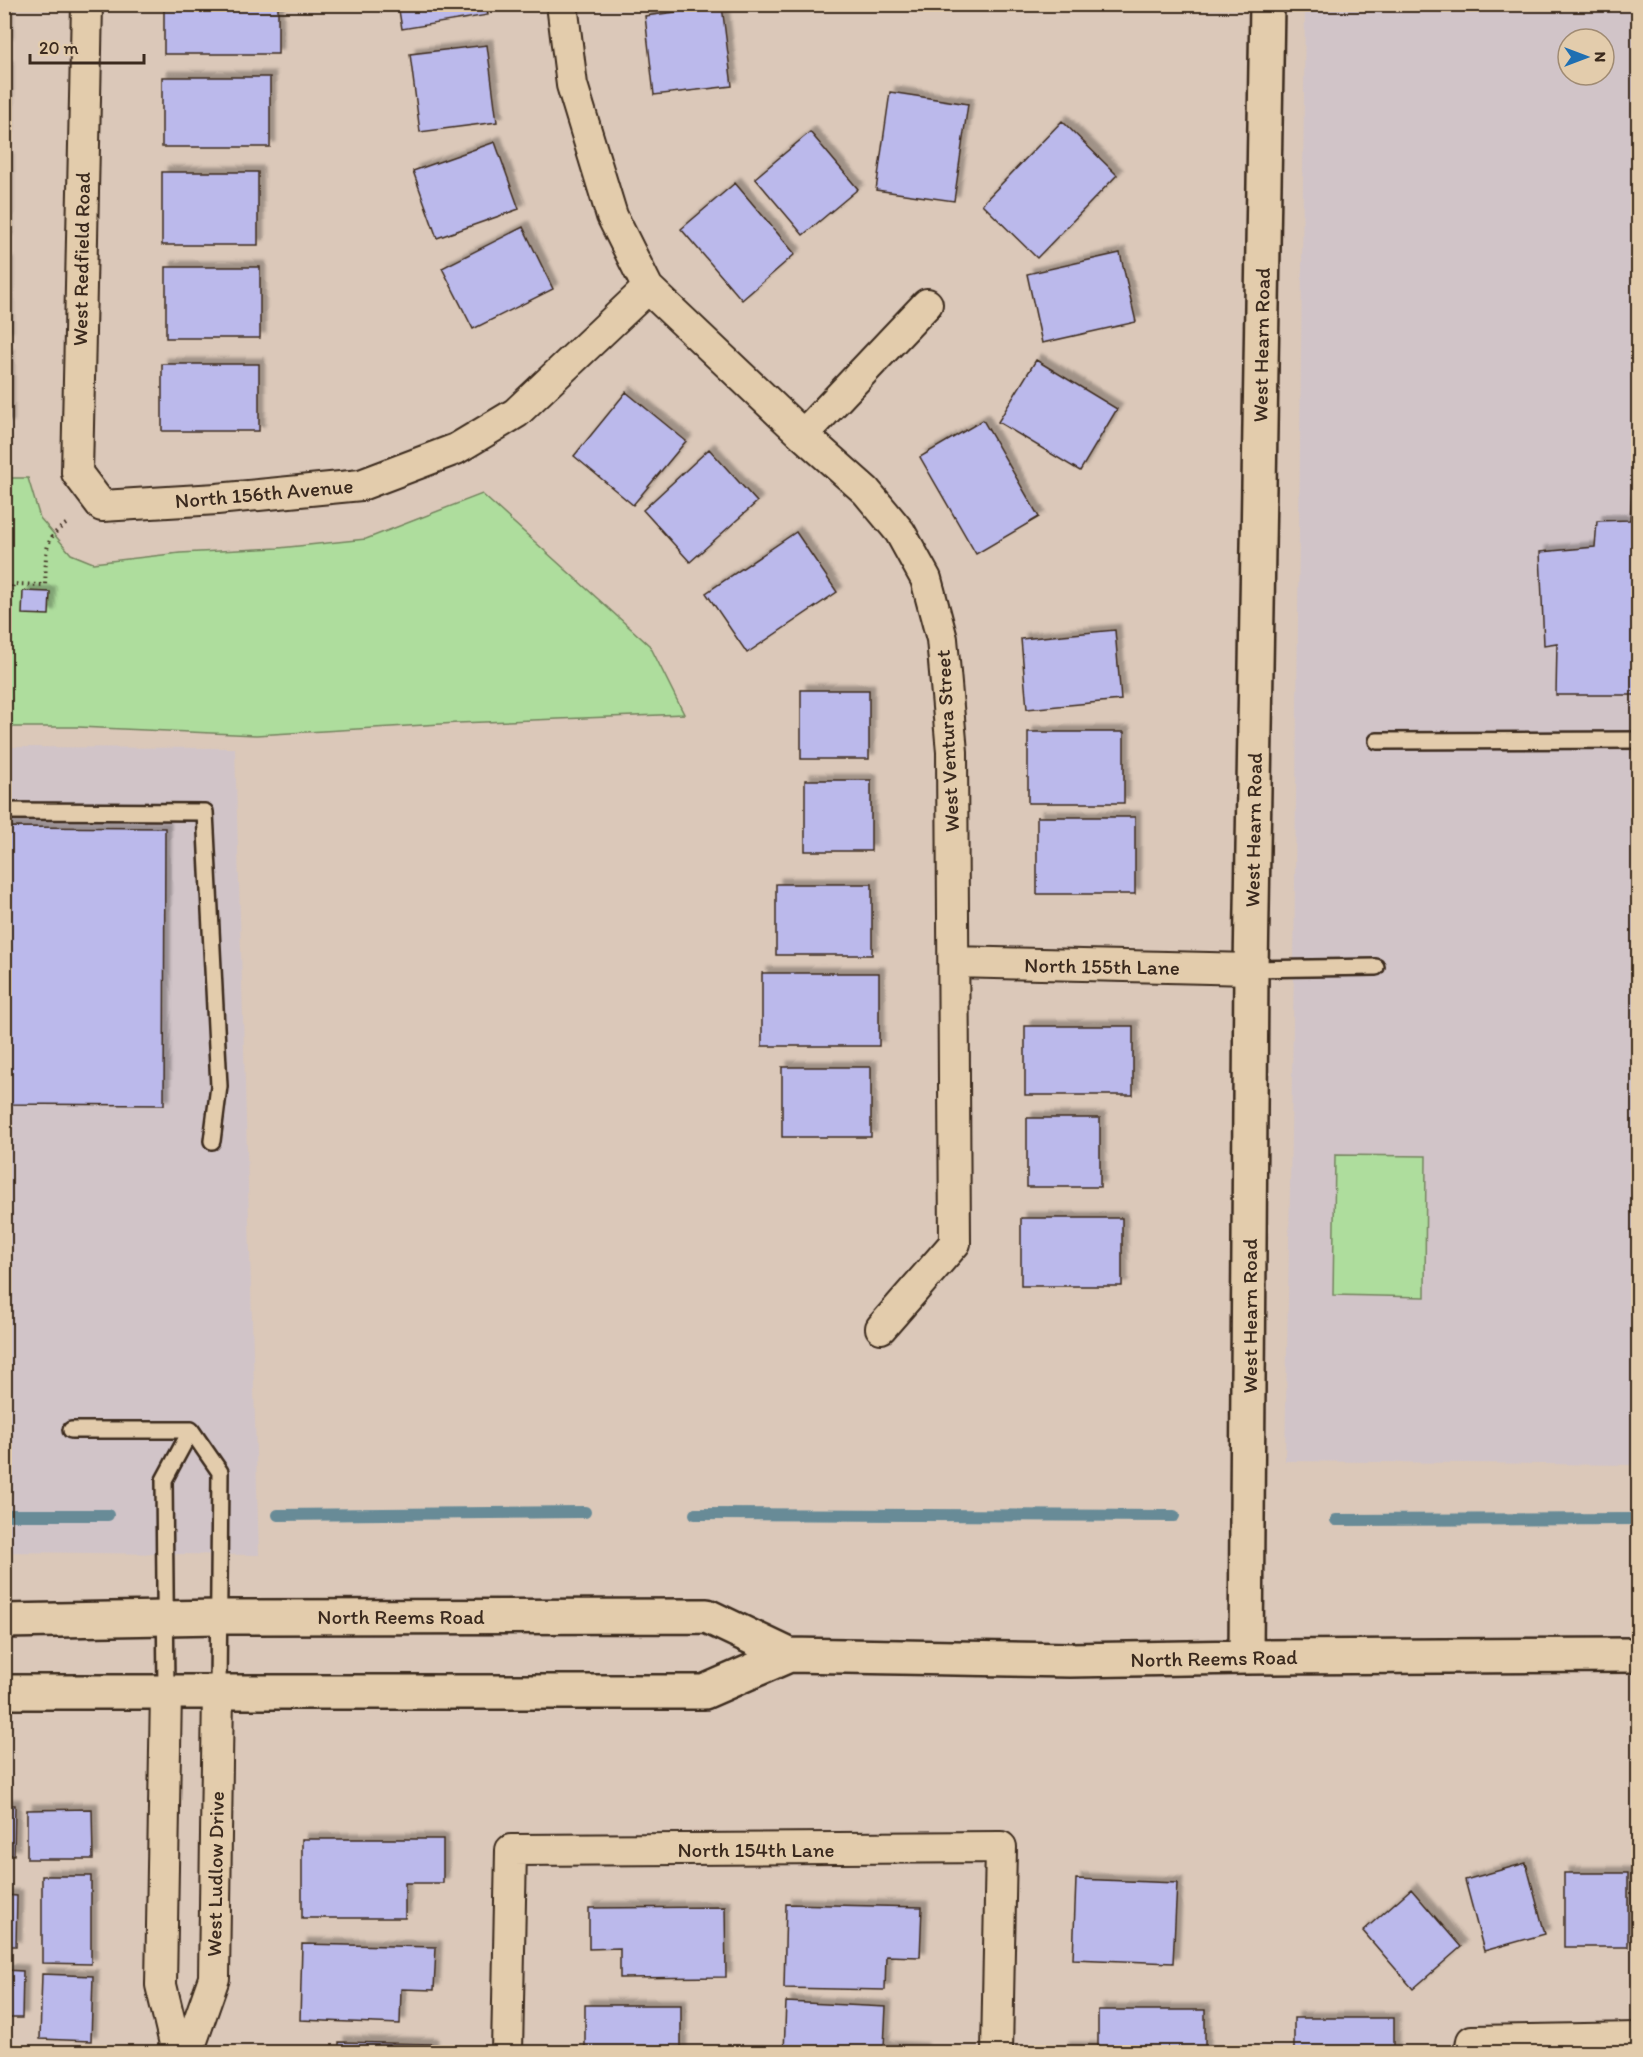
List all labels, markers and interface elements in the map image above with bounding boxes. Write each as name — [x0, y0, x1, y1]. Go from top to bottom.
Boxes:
scale bar — [30, 27, 144, 65]
north arrow — [1556, 27, 1616, 87]
text: 20 m — [39, 37, 79, 59]
text: N — [1591, 52, 1610, 62]
street label: West Redfield Road — [67, 171, 95, 346]
street label: West Hearn Road — [1247, 267, 1275, 423]
street label: North 156th Avenue — [174, 473, 354, 513]
street label: West Ventura Street — [930, 649, 964, 833]
street label: West Hearn Road — [1239, 752, 1267, 908]
street label: North 155th Lane — [1024, 952, 1180, 980]
street label: West Hearn Road — [1237, 1239, 1262, 1393]
street label: North Reems Road — [317, 1604, 485, 1629]
street label: North Reems Road — [1130, 1644, 1298, 1672]
street label: West Ludlow Drive — [201, 1791, 229, 1957]
street label: North 154th Lane — [677, 1837, 835, 1862]

